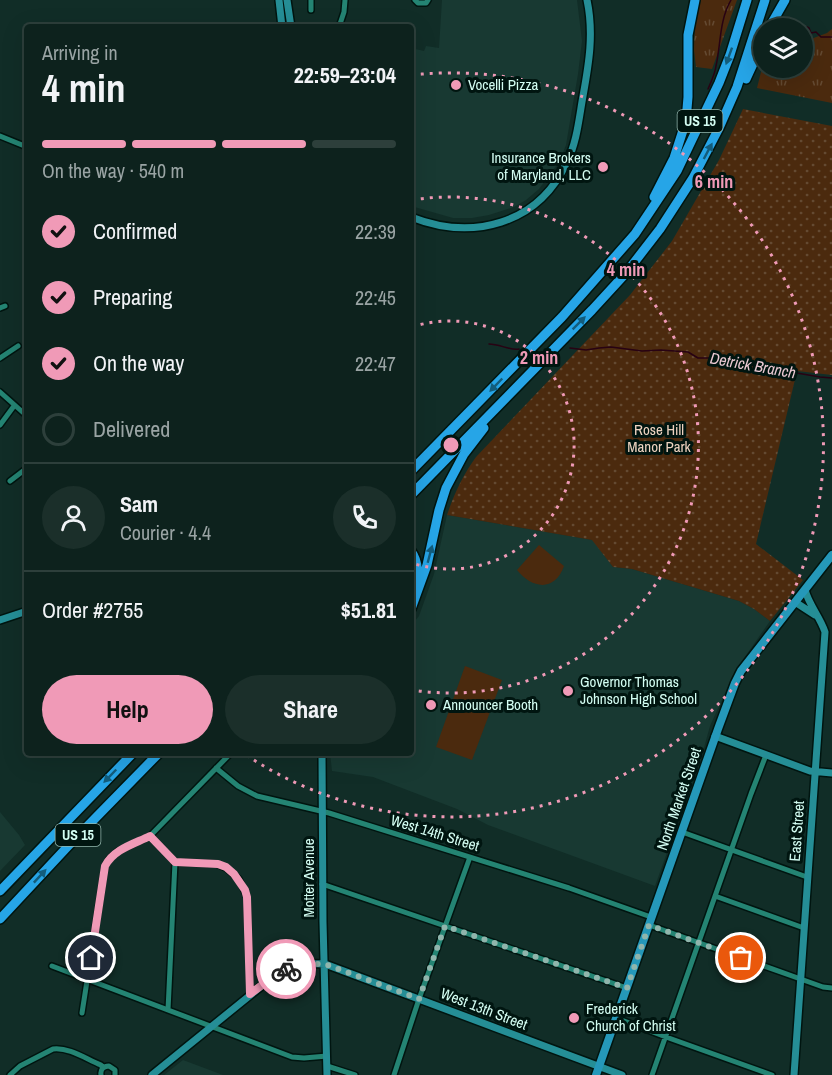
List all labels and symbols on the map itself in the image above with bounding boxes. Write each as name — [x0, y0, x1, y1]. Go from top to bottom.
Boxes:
one-way arrow — [724, 47, 734, 65]
place label: Vocelli Pizza — [468, 74, 539, 95]
marker: Vocelli Pizza — [449, 78, 463, 92]
road number: US 15 — [678, 110, 722, 132]
one-way arrow — [703, 142, 713, 159]
place label: Insurance Brokers of Maryland, LLC — [491, 147, 591, 185]
marker: Insurance Brokers of Maryland, LLC — [596, 160, 610, 174]
text: 6 min — [695, 169, 733, 194]
text: 4 min — [607, 257, 645, 282]
one-way arrow — [572, 317, 586, 331]
text: 2 min — [520, 345, 558, 370]
water label: Detrick Branch — [708, 347, 798, 383]
one-way arrow — [489, 377, 503, 391]
park label: Rose Hill Manor Park — [627, 419, 692, 457]
centre of rings — [441, 435, 461, 455]
one-way arrow — [426, 545, 435, 563]
place label: Governor Thomas Johnson High School — [580, 671, 697, 709]
marker: Governor Thomas Johnson High School — [561, 684, 575, 698]
place label: Announcer Booth — [442, 694, 538, 715]
marker: Announcer Booth — [424, 698, 438, 712]
street label: North Market Street — [651, 744, 706, 853]
one-way arrow — [104, 769, 118, 783]
street label: East Street — [784, 799, 809, 862]
street label: West 14th Street — [388, 809, 482, 856]
road number: US 15 — [56, 824, 100, 846]
street label: Motter Avenue — [298, 838, 319, 918]
one-way arrow — [33, 869, 46, 884]
pin — [65, 932, 116, 983]
pin — [715, 932, 766, 983]
courier — [256, 939, 316, 999]
street label: West 13th Street — [438, 982, 531, 1035]
place label: Frederick Church of Christ — [586, 998, 676, 1036]
marker: Frederick Church of Christ — [567, 1011, 581, 1025]

